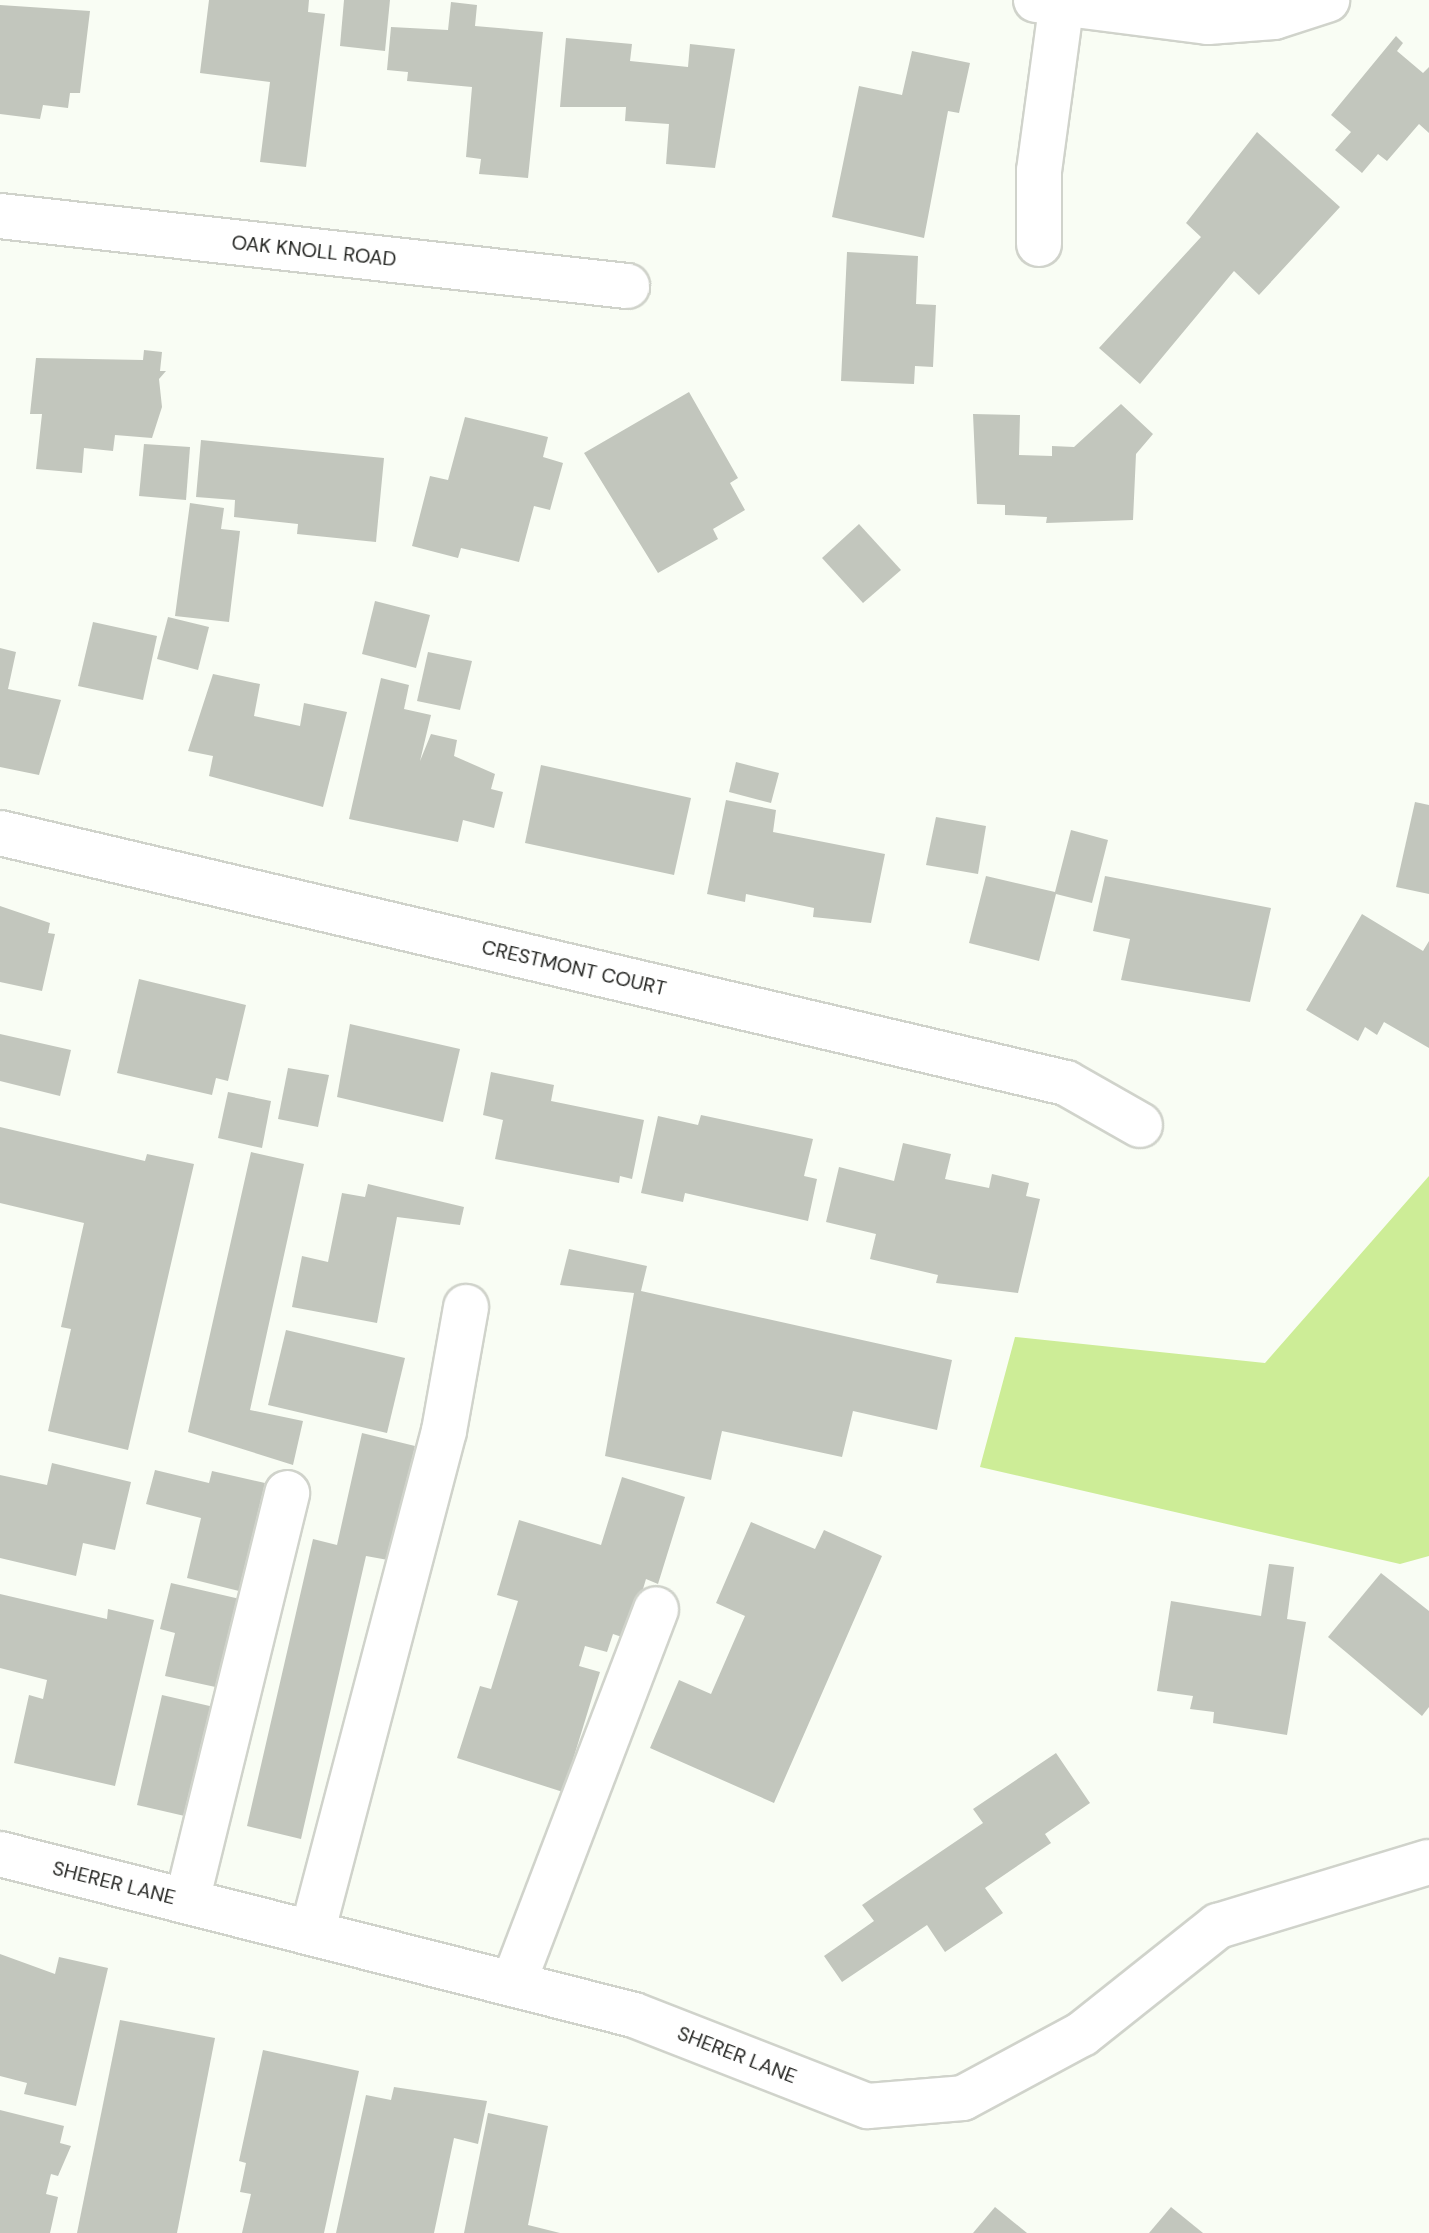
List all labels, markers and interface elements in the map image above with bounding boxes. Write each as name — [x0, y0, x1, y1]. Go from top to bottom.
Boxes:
street label: OAK KNOLL ROAD — [230, 230, 398, 272]
street label: CRESTMONT COURT — [479, 935, 669, 1001]
street label: SHERER LANE — [50, 1856, 178, 1910]
street label: SHERER LANE — [674, 2021, 800, 2089]

